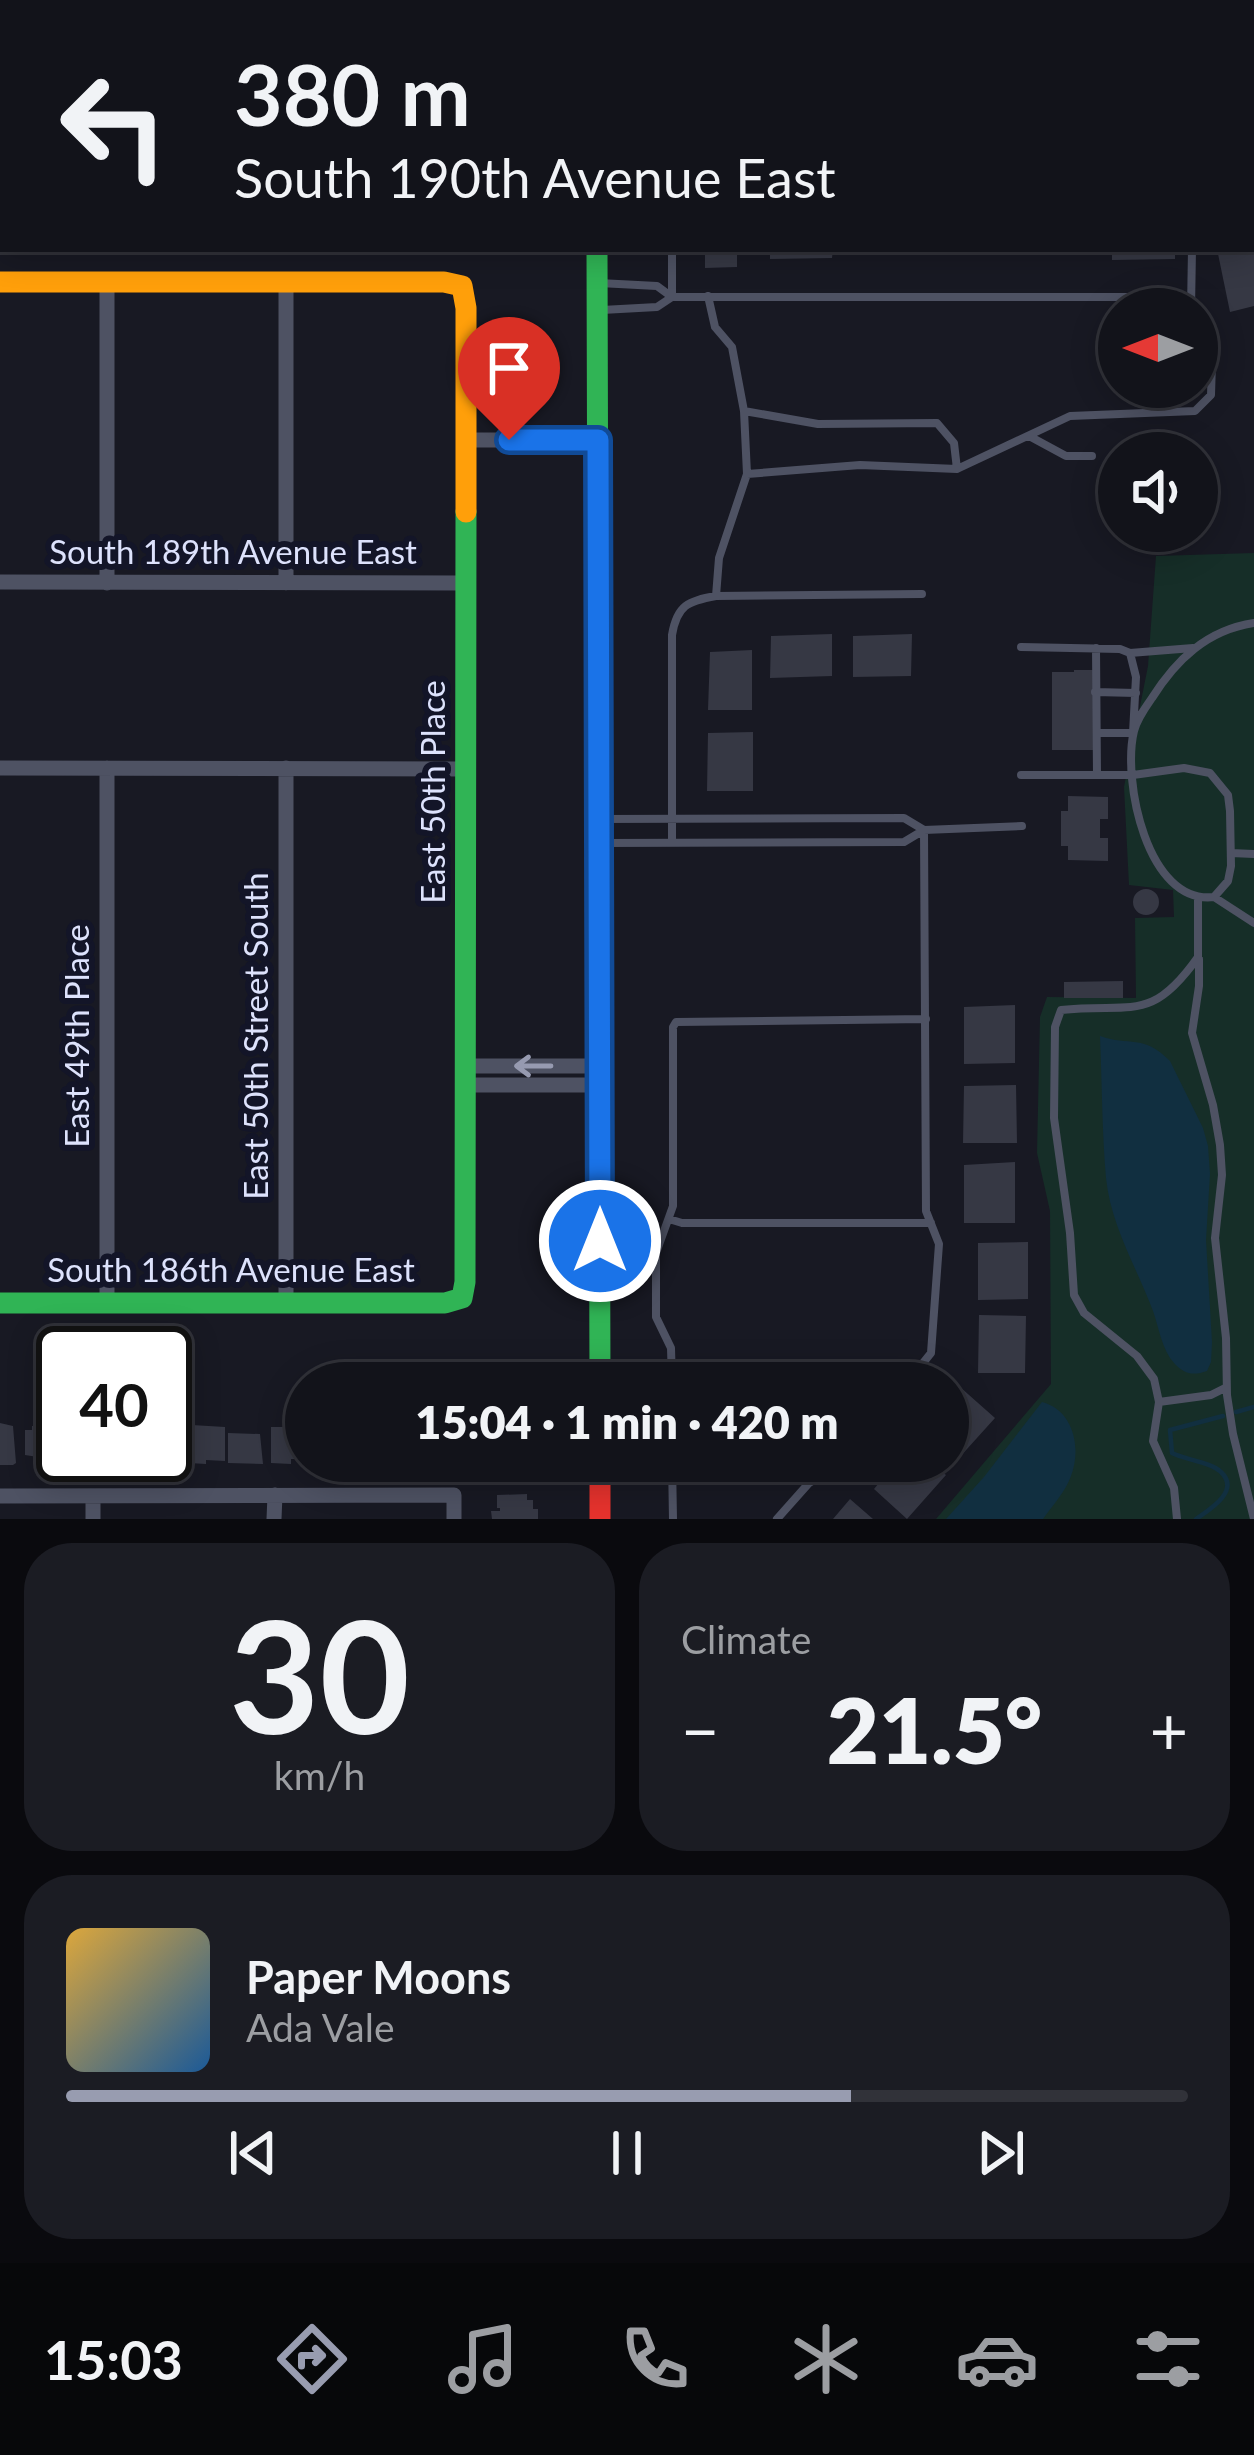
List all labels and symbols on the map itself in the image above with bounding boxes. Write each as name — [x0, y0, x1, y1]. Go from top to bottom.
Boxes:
north arrow — [1098, 288, 1218, 408]
pin — [458, 317, 560, 440]
street label: South 189th Avenue East — [49, 531, 417, 571]
street label: East 50th Place — [412, 680, 452, 904]
street label: East 50th Street South — [235, 872, 275, 1200]
street label: East 49th Place — [56, 924, 96, 1148]
one-way arrow — [514, 1055, 553, 1077]
position arrow — [537, 1178, 663, 1304]
street label: South 186th Avenue East — [47, 1249, 415, 1289]
speed limit sign: 40 — [36, 1326, 192, 1482]

